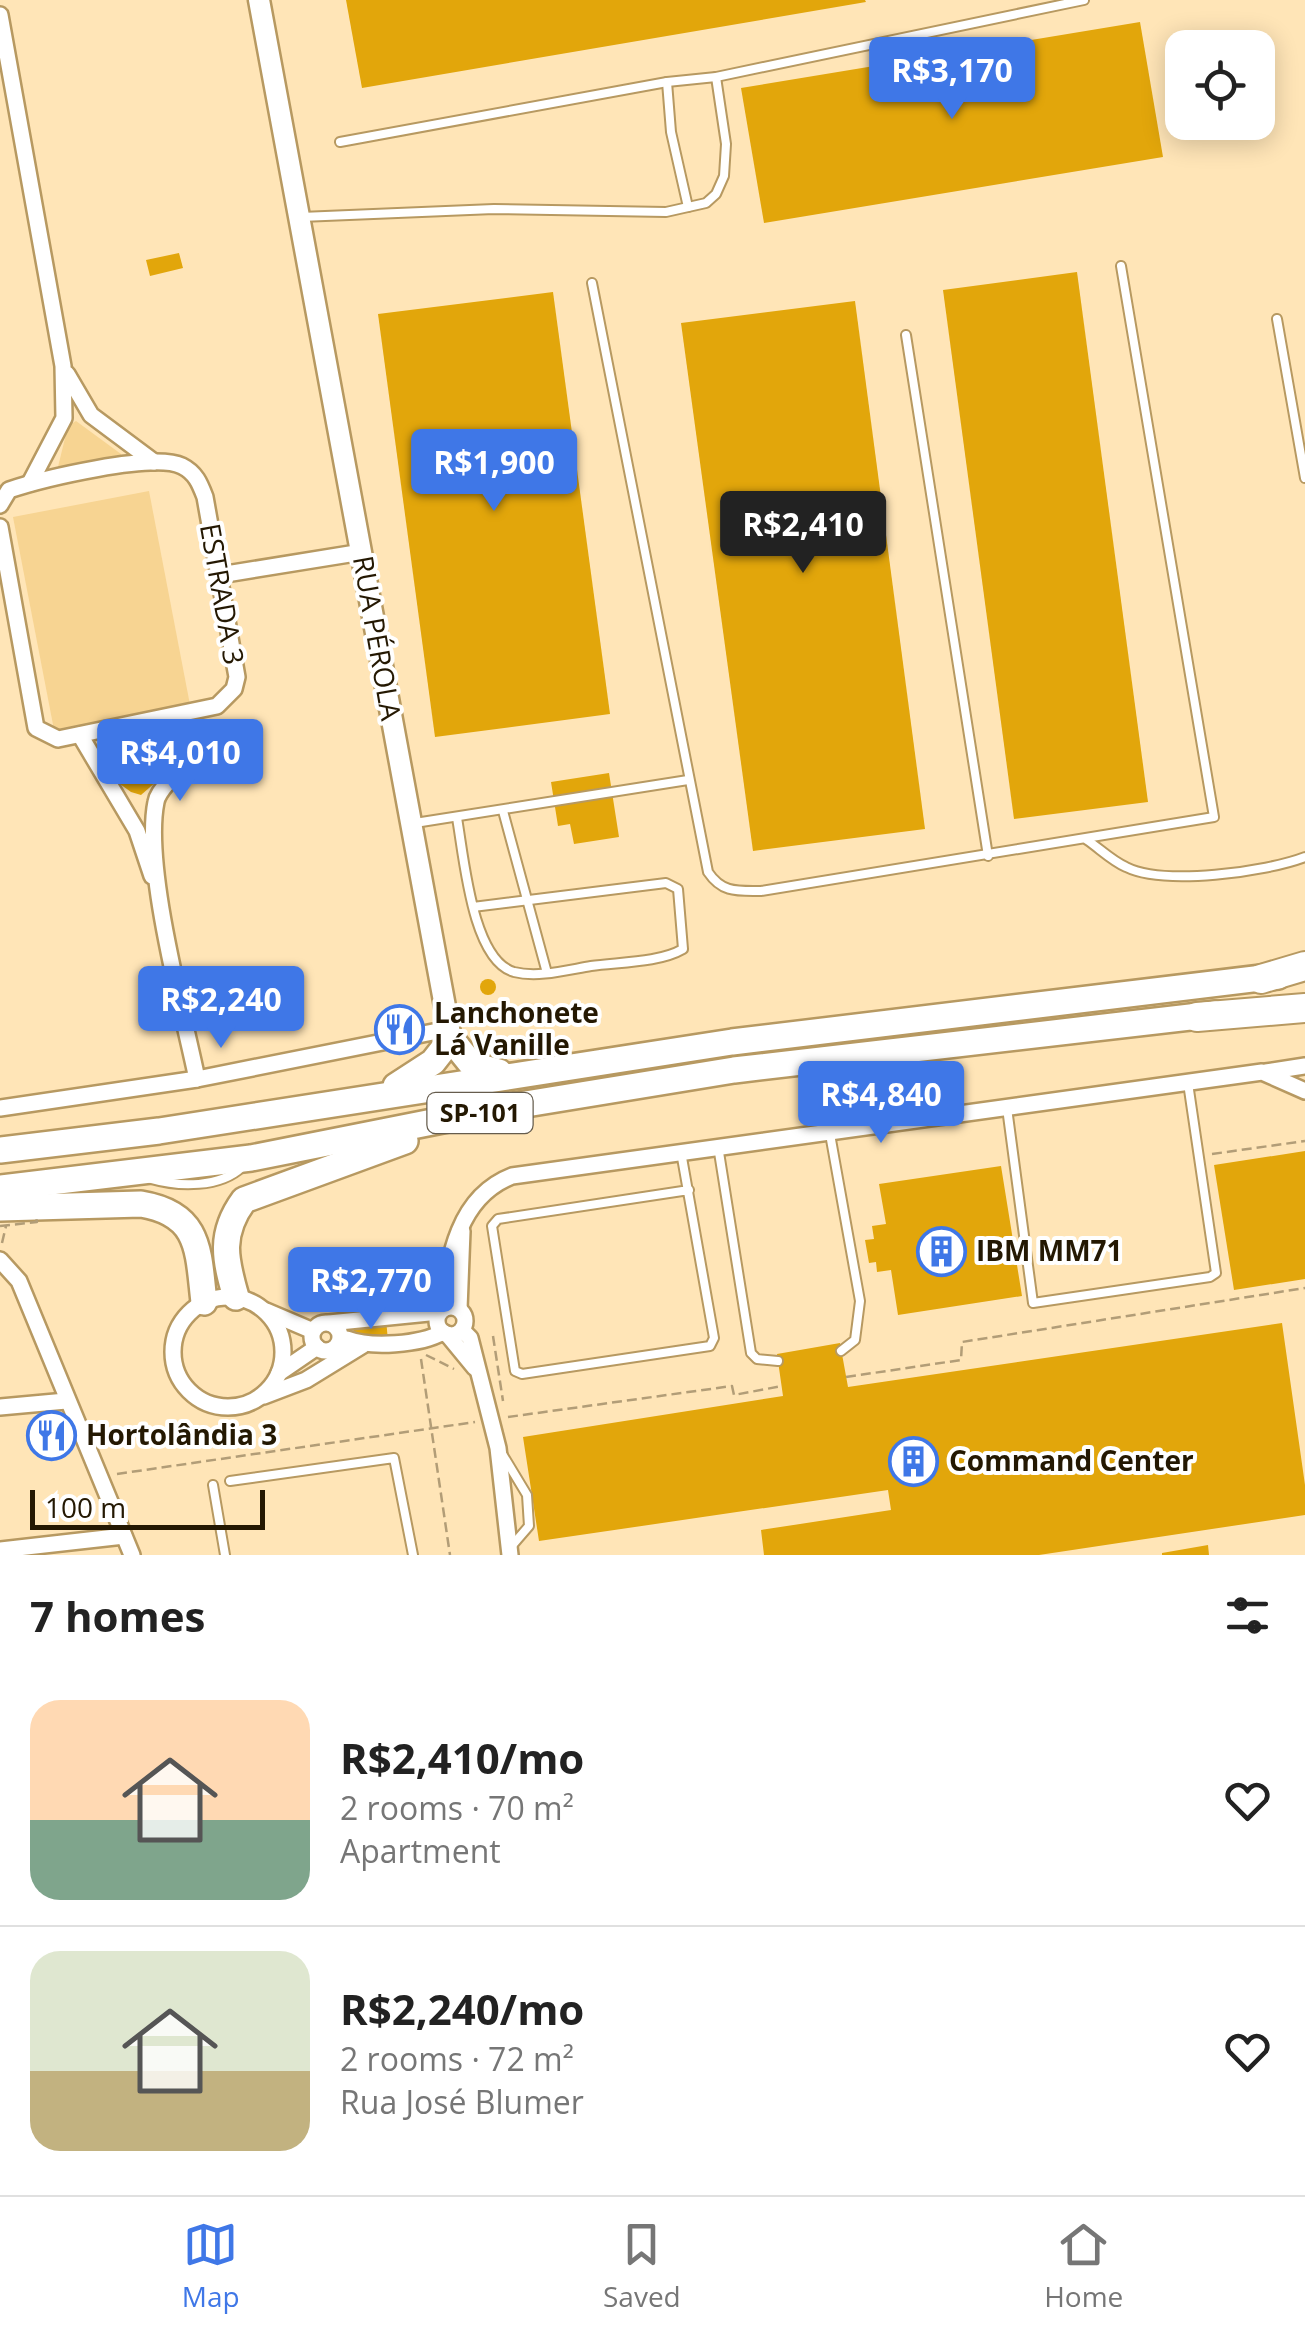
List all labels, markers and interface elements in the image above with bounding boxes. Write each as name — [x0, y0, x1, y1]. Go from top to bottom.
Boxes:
map controls — [1165, 30, 1275, 140]
button: locate — [1165, 30, 1275, 140]
pin: R$3,170 — [860, 37, 1044, 122]
text: R$3,170 — [891, 48, 1013, 91]
pin: R$1,900 — [402, 429, 586, 514]
text: R$1,900 — [433, 440, 555, 483]
pin: R$2,410 — [711, 491, 895, 576]
text: R$2,410 — [742, 502, 864, 545]
street label: ESTRADA 3 — [192, 520, 254, 667]
street label: RUA PÉROLA — [345, 553, 411, 723]
pin: R$4,010 — [88, 719, 272, 804]
text: R$4,010 — [119, 730, 241, 773]
pin: R$2,240 — [129, 966, 313, 1051]
text: R$2,240 — [160, 977, 282, 1020]
place label: Lanchonete Lá Vanille — [434, 993, 599, 1063]
restaurant icon: Lanchonete Lá Vanille — [373, 1003, 425, 1055]
pin: R$4,840 — [789, 1061, 973, 1146]
text: R$4,840 — [820, 1072, 942, 1115]
road number: SP-101 — [428, 1093, 532, 1133]
building icon: IBM MM71 — [915, 1225, 967, 1277]
place label: IBM MM71 — [976, 1231, 1123, 1269]
pin: R$2,770 — [279, 1247, 463, 1332]
text: R$2,770 — [310, 1258, 432, 1301]
restaurant icon: Hortolândia 3 — [25, 1409, 77, 1461]
place label: Hortolândia 3 — [86, 1415, 277, 1453]
building icon: Command Center — [888, 1435, 940, 1487]
place label: Command Center — [949, 1441, 1194, 1479]
scale bar — [30, 1485, 265, 1530]
text: 100 m — [45, 1488, 126, 1526]
text: 7 homes — [30, 1587, 205, 1644]
icon: filters — [1220, 1588, 1275, 1643]
text: R$2,410/mo — [340, 1729, 584, 1786]
icon: home — [110, 1740, 230, 1860]
icon: heart — [1220, 1773, 1275, 1828]
text: 2 rooms · 70 m² — [340, 1786, 574, 1829]
text: Apartment — [340, 1829, 501, 1872]
text: R$2,240/mo — [340, 1980, 584, 2037]
icon: home — [110, 1991, 230, 2111]
icon: heart — [1220, 2024, 1275, 2079]
text: 2 rooms · 72 m² — [340, 2037, 574, 2080]
text: Rua José Blumer — [340, 2080, 584, 2123]
tab: Map — [182, 2217, 240, 2315]
tab: Saved — [603, 2217, 681, 2315]
tab: Home — [1044, 2217, 1123, 2315]

